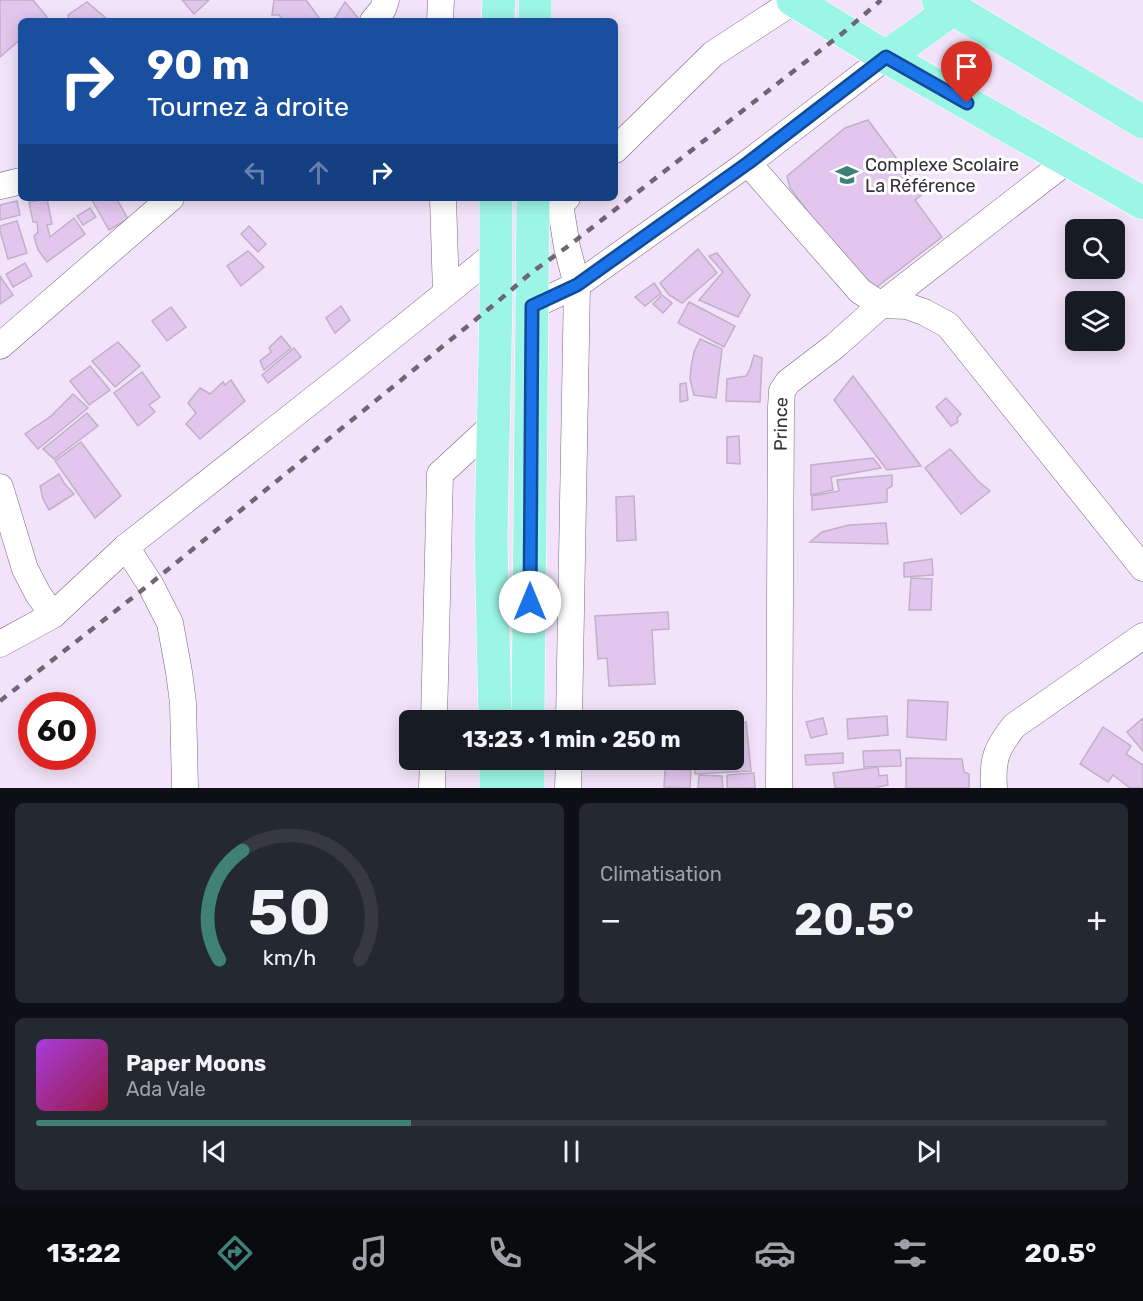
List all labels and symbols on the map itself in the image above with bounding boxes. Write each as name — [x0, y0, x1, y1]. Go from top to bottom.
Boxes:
pin — [941, 41, 992, 103]
place label: Complexe Scolaire La Référence — [865, 154, 1019, 197]
school or university icon: Complexe Scolaire La Référence — [834, 162, 860, 188]
street label: Prince — [770, 396, 793, 451]
position arrow — [498, 570, 562, 634]
speed limit sign: 60 — [18, 692, 96, 770]

